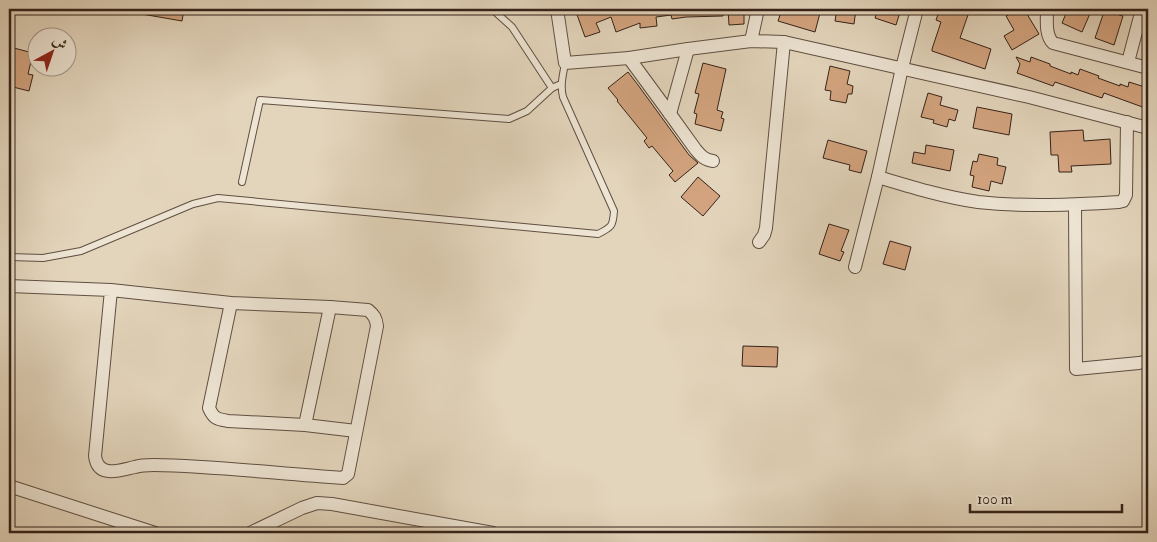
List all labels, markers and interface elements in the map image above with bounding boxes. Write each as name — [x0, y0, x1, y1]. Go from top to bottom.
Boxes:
north arrow — [28, 28, 78, 78]
text: ش — [49, 31, 71, 53]
scale bar — [970, 482, 1122, 514]
text: 100 m — [977, 490, 1013, 509]

